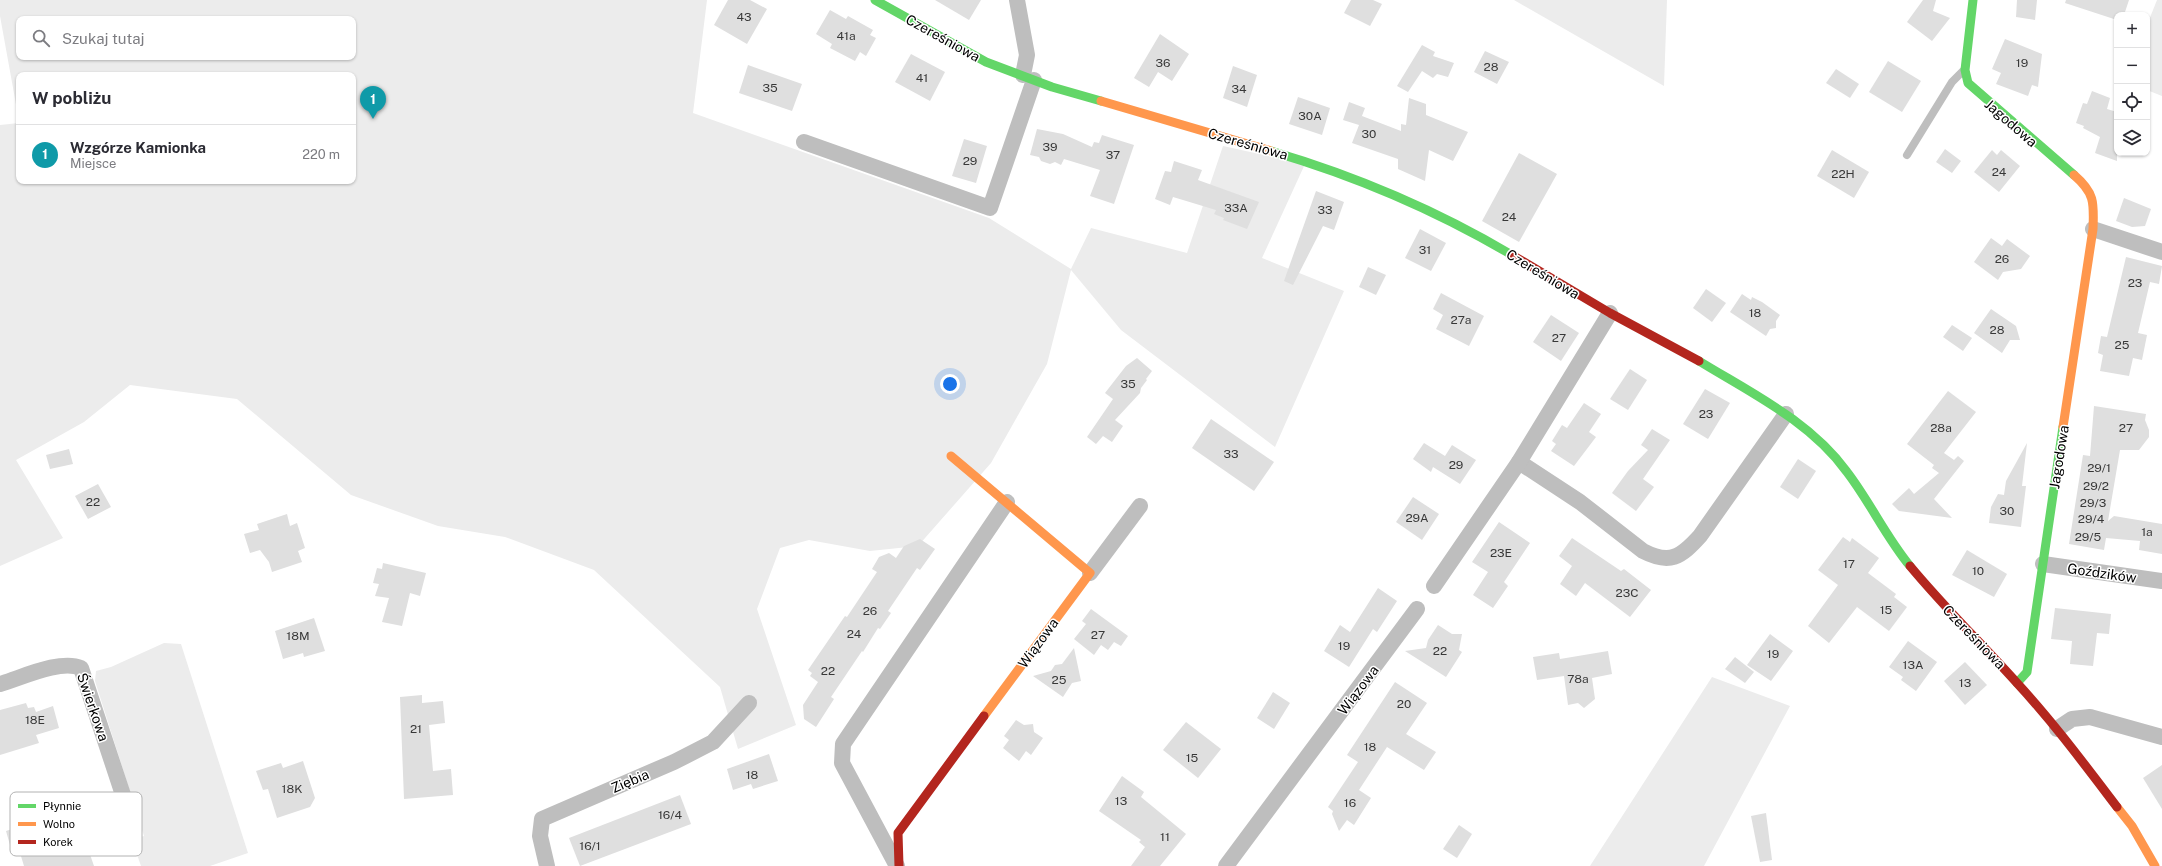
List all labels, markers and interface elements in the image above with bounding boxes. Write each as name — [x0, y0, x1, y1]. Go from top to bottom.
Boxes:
house number: 43 — [736, 10, 752, 24]
street label: Czereśniowa — [903, 11, 983, 65]
map controls — [2114, 12, 2150, 156]
button: + — [2114, 12, 2150, 48]
search box — [16, 16, 356, 60]
icon: search — [30, 27, 52, 49]
house number: 41a — [836, 29, 856, 43]
text: Szukaj tutaj — [62, 30, 145, 47]
button: − — [2114, 48, 2150, 84]
house number: 36 — [1156, 56, 1170, 70]
house number: 19 — [2016, 56, 2028, 70]
house number: 28 — [1484, 60, 1499, 74]
house number: 41 — [916, 71, 928, 85]
house number: 35 — [762, 81, 778, 95]
house number: 34 — [1231, 82, 1247, 96]
button: locate — [2114, 84, 2150, 120]
pin: 1 — [360, 86, 386, 119]
text: W pobliżu — [32, 88, 111, 108]
street label: Jagodowa — [1982, 96, 2040, 150]
house number: 30A — [1298, 109, 1322, 123]
button: layers — [2114, 120, 2150, 156]
street label: Czereśniowa — [1206, 125, 1290, 163]
house number: 30 — [1362, 127, 1376, 141]
text: Wzgórze Kamionka — [70, 139, 206, 156]
house number: 39 — [1043, 140, 1057, 154]
text: 1 — [42, 147, 48, 162]
text: 220 m — [302, 147, 340, 162]
house number: 37 — [1106, 148, 1120, 162]
house number: 29 — [963, 154, 977, 168]
text: Miejsce — [70, 156, 116, 171]
house number: 24 — [1992, 165, 2007, 179]
house number: 22H — [1831, 167, 1855, 181]
house number: 33A — [1224, 201, 1248, 215]
house number: 33 — [1317, 203, 1333, 217]
house number: 24 — [1502, 210, 1517, 224]
house number: 31 — [1419, 243, 1431, 257]
street label: Czereśniowa — [1504, 246, 1582, 302]
house number: 26 — [1995, 252, 2009, 266]
house number: 23 — [2128, 276, 2142, 290]
house number: 18 — [1749, 306, 1762, 320]
house number: 27a — [1451, 313, 1472, 327]
house number: 28 — [1990, 323, 2005, 337]
house number: 27 — [1552, 331, 1566, 345]
house number: 25 — [2115, 338, 2130, 352]
your location — [940, 374, 960, 394]
house number: 35 — [1120, 377, 1136, 391]
house number: 23 — [1699, 407, 1713, 421]
house number: 28a — [1930, 421, 1952, 435]
house number: 27 — [2119, 421, 2133, 435]
street label: Jagodowa — [2046, 424, 2072, 490]
house number: 33 — [1223, 447, 1239, 461]
house number: 29 — [1449, 458, 1463, 472]
house number: 29/1 — [2087, 461, 2111, 475]
house number: 29/2 — [2083, 479, 2109, 493]
house number: 22 — [86, 495, 100, 509]
house number: 29/3 — [2080, 496, 2106, 510]
house number: 30 — [2000, 504, 2014, 518]
house number: 29A — [1405, 511, 1429, 525]
house number: 29/4 — [2078, 512, 2105, 526]
house number: 1a — [2141, 525, 2153, 539]
house number: 29/5 — [2075, 530, 2102, 544]
house number: 23E — [1490, 546, 1512, 560]
house number: 17 — [1843, 557, 1855, 571]
street label: Goździków — [2066, 560, 2138, 586]
house number: 10 — [1972, 564, 1984, 578]
house number: 23C — [1616, 586, 1638, 600]
street label: Czereśniowa — [1940, 602, 2008, 672]
house number: 15 — [1880, 603, 1893, 617]
house number: 26 — [863, 604, 877, 618]
street label: Wiązowa — [1015, 615, 1061, 671]
house number: 24 — [847, 627, 862, 641]
house number: 27 — [1091, 628, 1105, 642]
house number: 18M — [286, 629, 310, 643]
house number: 19 — [1338, 639, 1350, 653]
house number: 22 — [1433, 644, 1447, 658]
house number: 19 — [1767, 647, 1779, 661]
house number: 13A — [1903, 658, 1924, 672]
street label: Wiązowa — [1334, 662, 1382, 718]
house number: 22 — [821, 664, 835, 678]
street label: Świerkowa — [74, 670, 114, 743]
house number: 78a — [1567, 672, 1589, 686]
house number: 25 — [1052, 673, 1067, 687]
house number: 13 — [1959, 676, 1971, 690]
house number: 20 — [1397, 697, 1411, 711]
house number: 18E — [25, 713, 45, 727]
house number: 21 — [410, 722, 422, 736]
house number: 18 — [1364, 740, 1377, 754]
house number: 15 — [1186, 751, 1199, 765]
street label: Ziębia — [609, 766, 651, 796]
house number: 18 — [746, 768, 759, 782]
house number: 18K — [282, 782, 302, 796]
legend — [10, 792, 142, 856]
house number: 13 — [1115, 794, 1127, 808]
house number: 16 — [1344, 796, 1356, 810]
text: Płynnie — [43, 800, 81, 812]
house number: 16/4 — [658, 808, 683, 822]
text: Wolno — [43, 818, 75, 830]
house number: 11 — [1160, 830, 1170, 844]
text: Korek — [43, 836, 73, 848]
house number: 16/1 — [579, 839, 601, 853]

